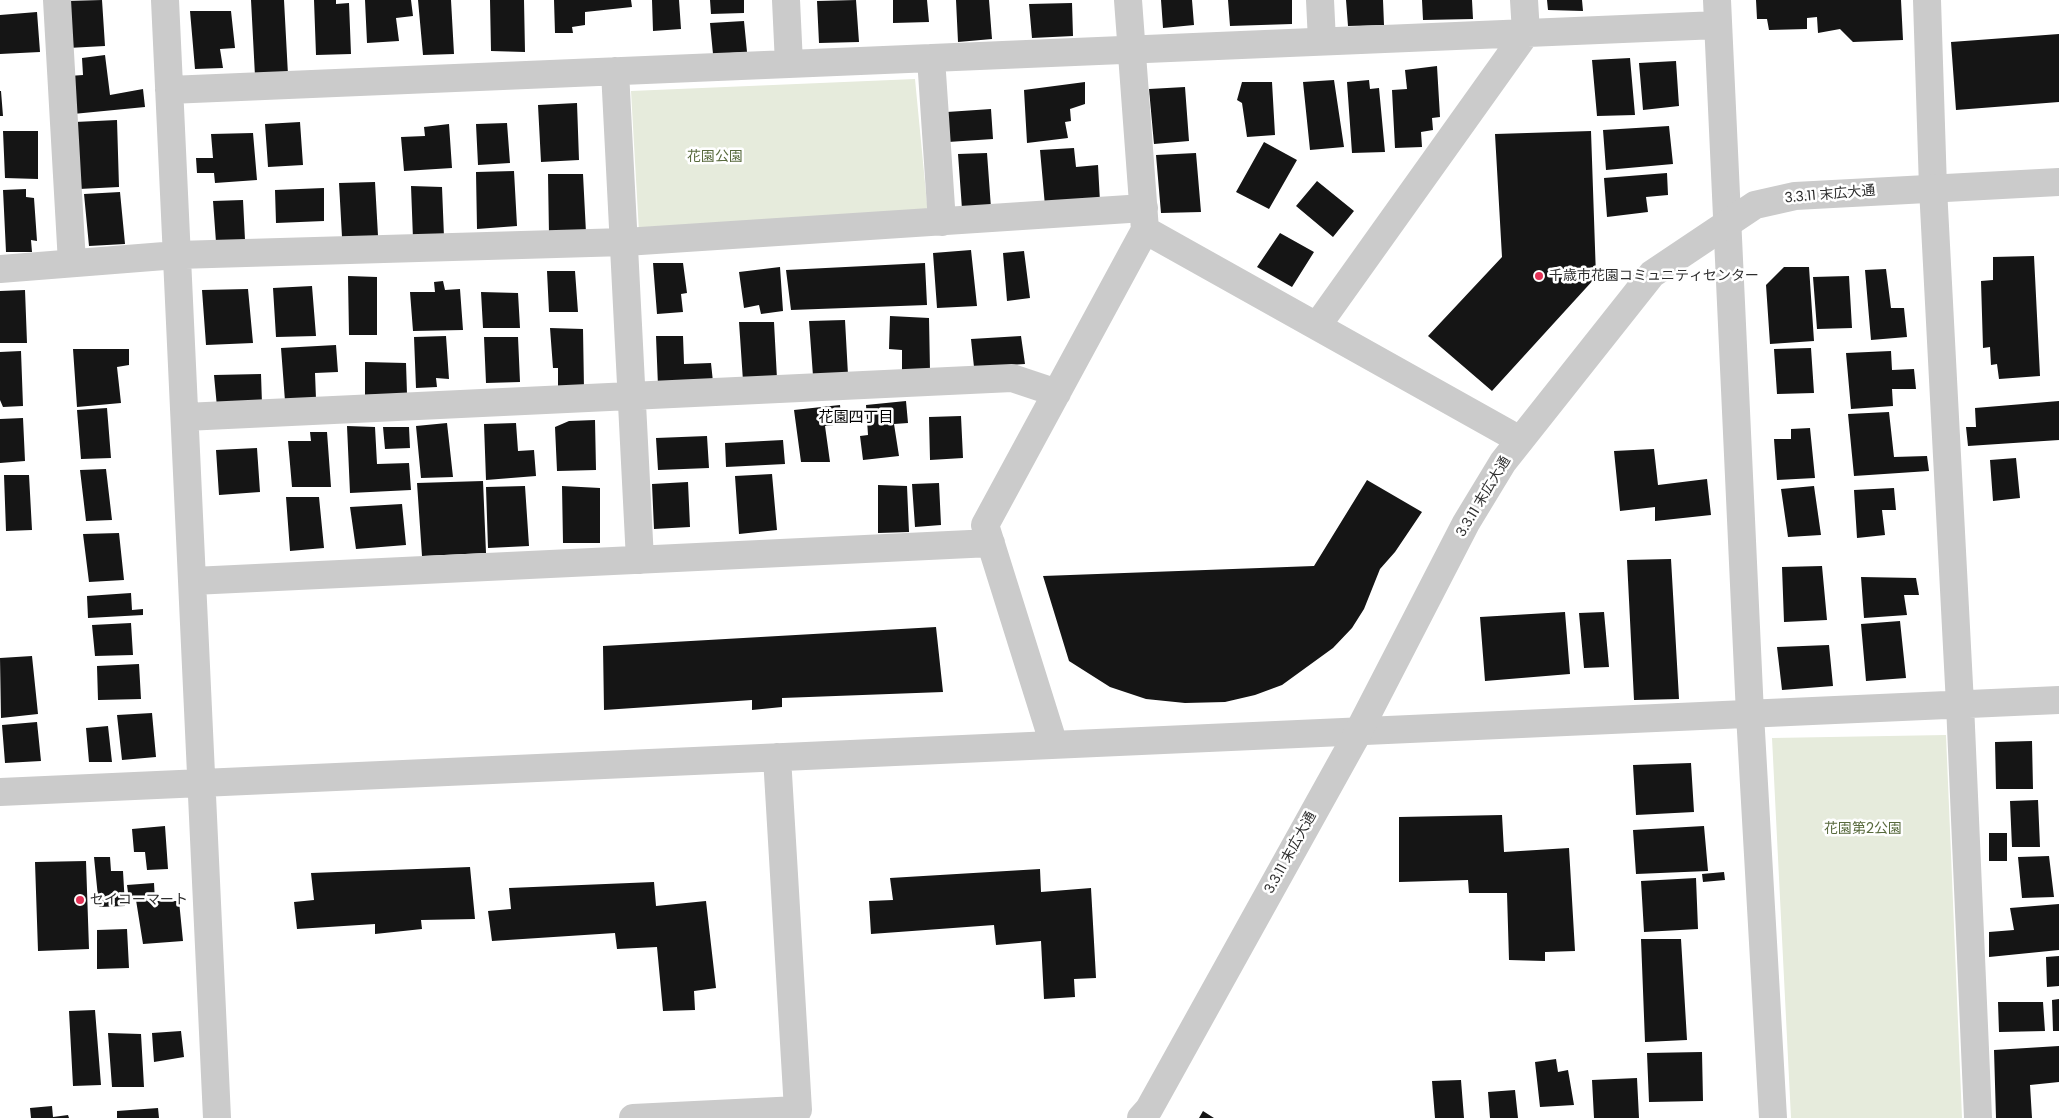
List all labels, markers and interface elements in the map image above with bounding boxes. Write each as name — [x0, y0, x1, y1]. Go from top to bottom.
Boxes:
park label: 花園公園 — [687, 149, 743, 165]
street label: 3.3.11 末広大通 — [1784, 183, 1876, 207]
place label: 千歳市花園コミュニティセンター — [1549, 268, 1759, 284]
marker: 千歳市花園コミュニティセンター — [1533, 270, 1545, 282]
district label: 花園四丁目 — [819, 409, 893, 427]
street label: 3.3.11 末広大通 — [1453, 454, 1515, 540]
street label: 3.3.11 末広大通 — [1262, 809, 1320, 897]
park label: 花園第2公園 — [1824, 821, 1902, 837]
place label: セイコーマート — [90, 892, 188, 908]
marker: セイコーマート — [74, 894, 86, 906]

